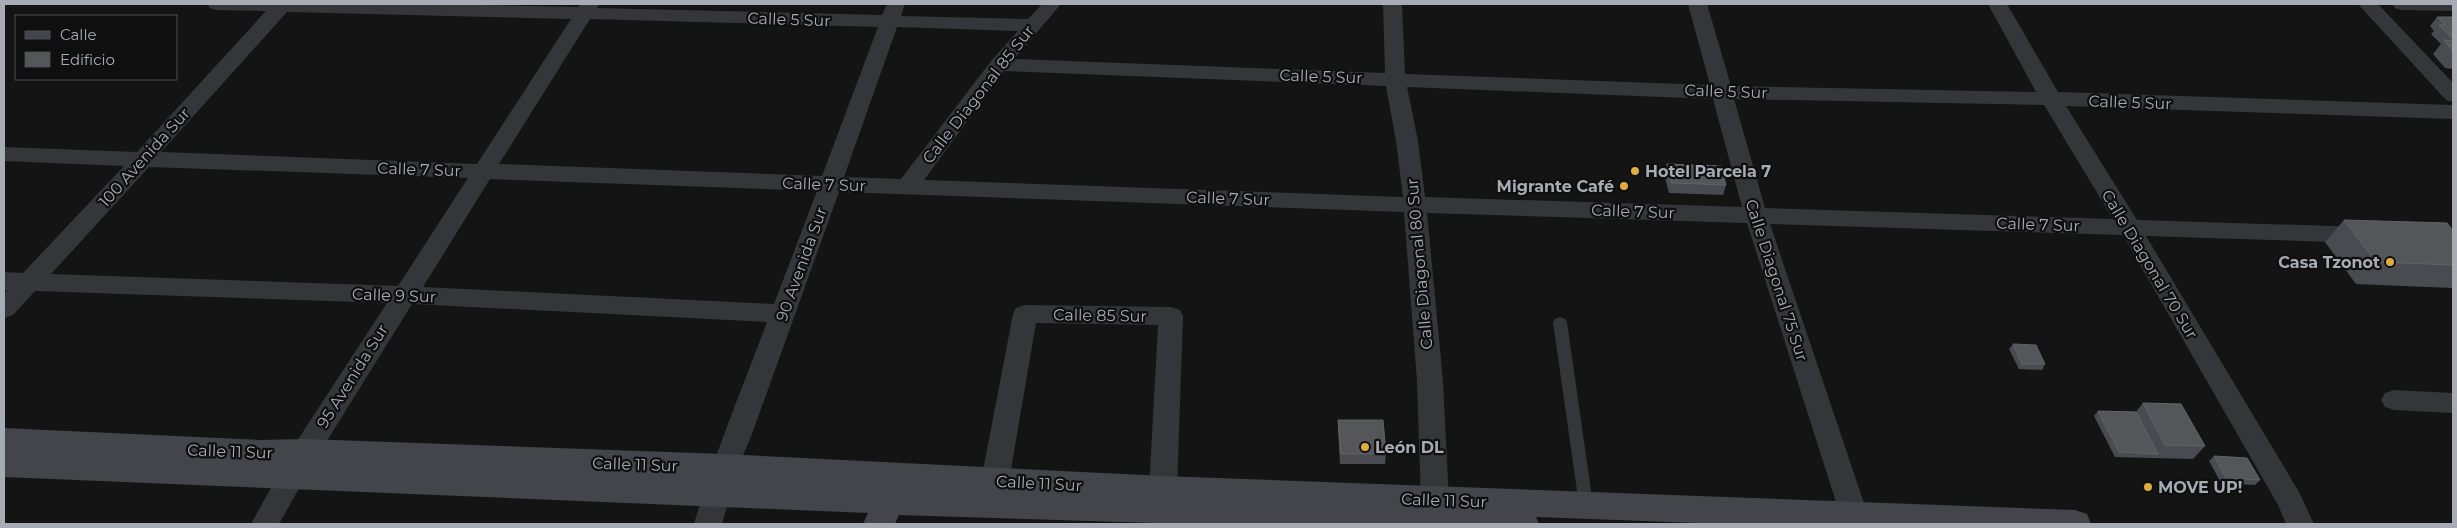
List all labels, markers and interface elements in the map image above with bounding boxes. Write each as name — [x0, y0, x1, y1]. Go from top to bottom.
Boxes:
street label: Calle 5 Sur — [747, 9, 831, 30]
legend — [15, 15, 178, 80]
street label: Calle Diagonal 85 Sur — [918, 21, 1038, 167]
text: Calle — [60, 25, 97, 44]
text: Edificio — [60, 50, 115, 69]
street label: Calle 5 Sur — [1279, 66, 1363, 87]
street label: Calle 5 Sur — [1684, 81, 1768, 102]
street label: Calle 5 Sur — [2088, 92, 2172, 113]
street label: 100 Avenida Sur — [95, 104, 194, 211]
street label: Calle 7 Sur — [377, 159, 461, 180]
place label: Hotel Parcela 7 — [1645, 162, 1771, 181]
marker: Hotel Parcela 7 — [1629, 165, 1641, 177]
street label: Calle 7 Sur — [782, 174, 866, 195]
place label: Migrante Café — [1497, 177, 1614, 196]
street label: Calle Diagonal 80 Sur — [1403, 178, 1436, 350]
marker: Migrante Café — [1618, 180, 1630, 192]
street label: Calle Diagonal 70 Sur — [2097, 186, 2202, 342]
street label: Calle 7 Sur — [1186, 188, 1270, 209]
street label: Calle Diagonal 75 Sur — [1741, 197, 1812, 364]
street label: Calle 7 Sur — [1591, 201, 1675, 222]
street label: 90 Avenida Sur — [772, 204, 831, 324]
street label: Calle 7 Sur — [1996, 214, 2080, 235]
place label: Casa Tzonot — [2278, 253, 2380, 272]
marker: Casa Tzonot — [2384, 256, 2396, 268]
street label: Calle 9 Sur — [352, 285, 436, 306]
street label: Calle 85 Sur — [1053, 305, 1147, 326]
street label: 95 Avenida Sur — [313, 321, 392, 432]
place label: León DL — [1375, 438, 1444, 457]
street label: Calle 11 Sur — [187, 441, 273, 462]
marker: León DL — [1359, 441, 1371, 453]
street label: Calle 11 Sur — [592, 454, 678, 475]
street label: Calle 11 Sur — [996, 472, 1082, 495]
place label: MOVE UP! — [2158, 478, 2242, 497]
marker: MOVE UP! — [2142, 481, 2154, 493]
street label: Calle 11 Sur — [1401, 490, 1487, 511]

